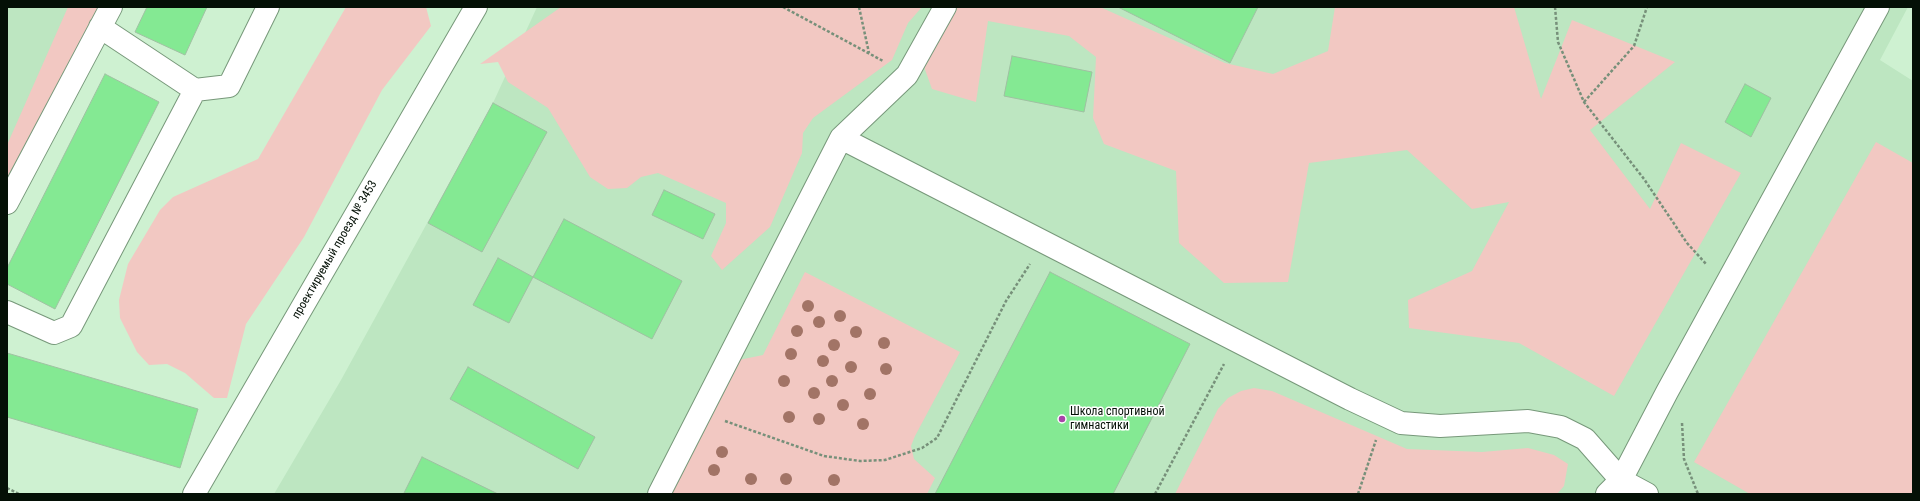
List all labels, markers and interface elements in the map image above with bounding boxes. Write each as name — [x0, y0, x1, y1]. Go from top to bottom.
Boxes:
street label: проектируемый проезд № 3453 — [289, 178, 381, 322]
place label: Школа спортивной гимнастики — [1070, 405, 1165, 433]
marker: Школа спортивной гимнастики — [1057, 414, 1067, 424]

